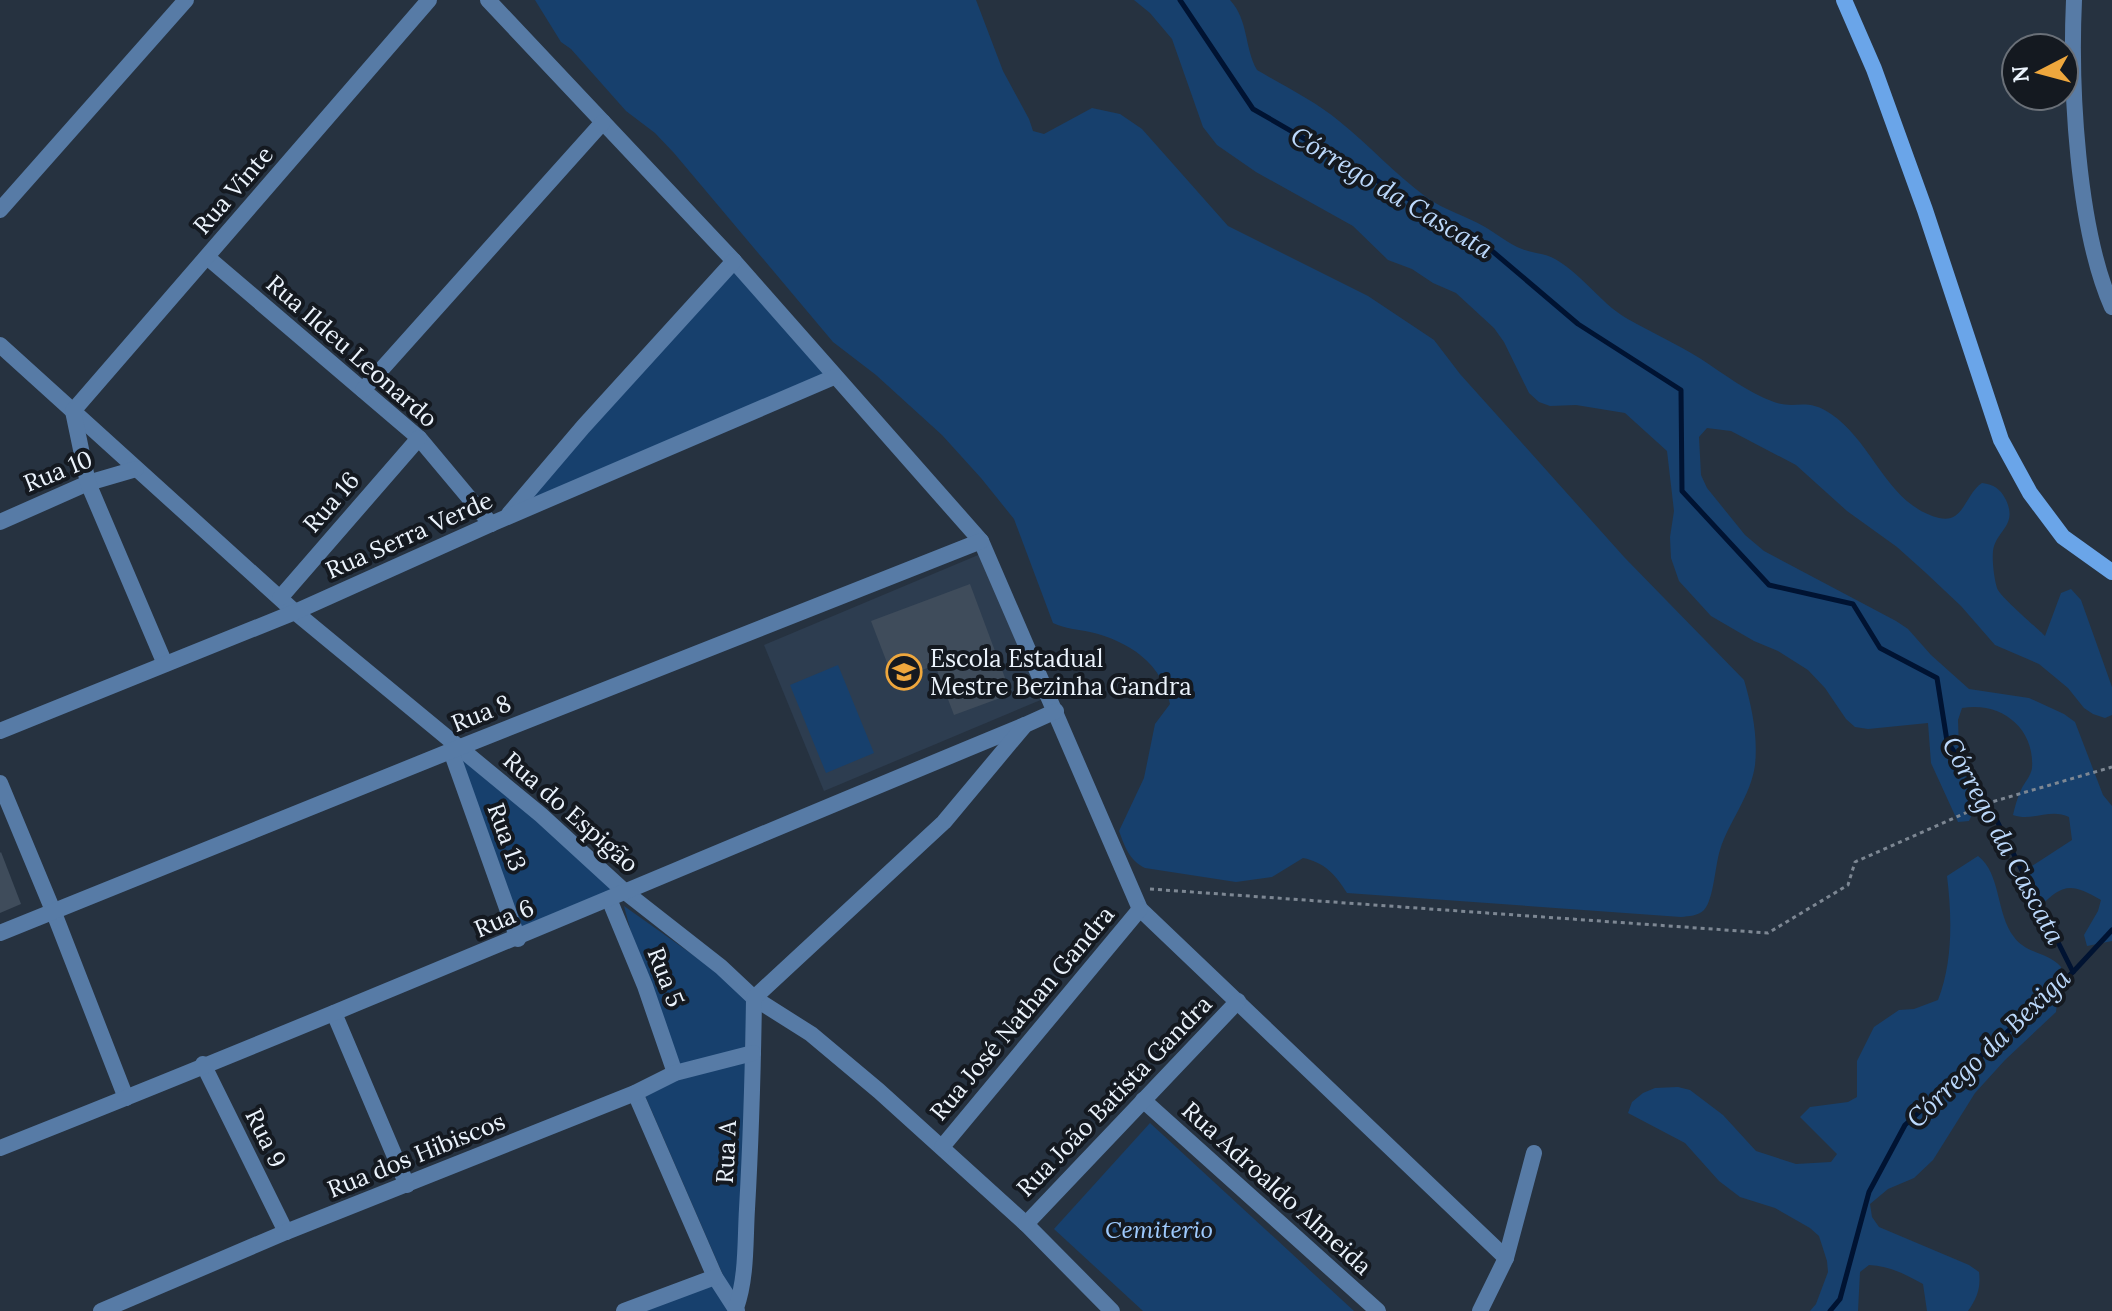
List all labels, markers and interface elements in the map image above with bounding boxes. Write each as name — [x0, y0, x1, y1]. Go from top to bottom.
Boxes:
north arrow — [2000, 32, 2080, 112]
text: N — [2005, 64, 2035, 84]
water label: Córrego da Cascata — [1285, 119, 1500, 266]
street label: Rua Vinte — [186, 140, 280, 240]
street label: Rua Ildeu Leonardo — [260, 268, 444, 434]
street label: Rua 10 — [19, 443, 97, 499]
street label: Rua 16 — [296, 465, 366, 539]
street label: Rua Serra Verde — [321, 484, 497, 586]
place label: Escola Estadual Mestre Bezinha Gandra — [930, 643, 1192, 702]
school or university icon: Escola Estadual Mestre Bezinha Gandra — [885, 653, 923, 691]
street label: Rua 8 — [447, 687, 515, 739]
water label: Córrego da Cascata — [1935, 731, 2073, 950]
street label: Rua do Espigão — [497, 745, 645, 879]
street label: Rua 13 — [480, 799, 534, 875]
street label: Rua 6 — [469, 892, 539, 944]
street label: Rua José Nathan Gandra — [923, 899, 1121, 1127]
street label: Rua 5 — [641, 943, 691, 1011]
water label: Córrego da Bexiga — [1899, 961, 2077, 1135]
street label: Rua João Batista Gandra — [1010, 989, 1218, 1203]
street label: Rua Adroaldo Almeida — [1176, 1095, 1378, 1281]
street label: Rua 9 — [238, 1103, 294, 1173]
street label: Rua dos Hibiscos — [323, 1105, 509, 1205]
street label: Rua A — [709, 1119, 743, 1184]
park label: Cemiterio — [1105, 1214, 1213, 1245]

